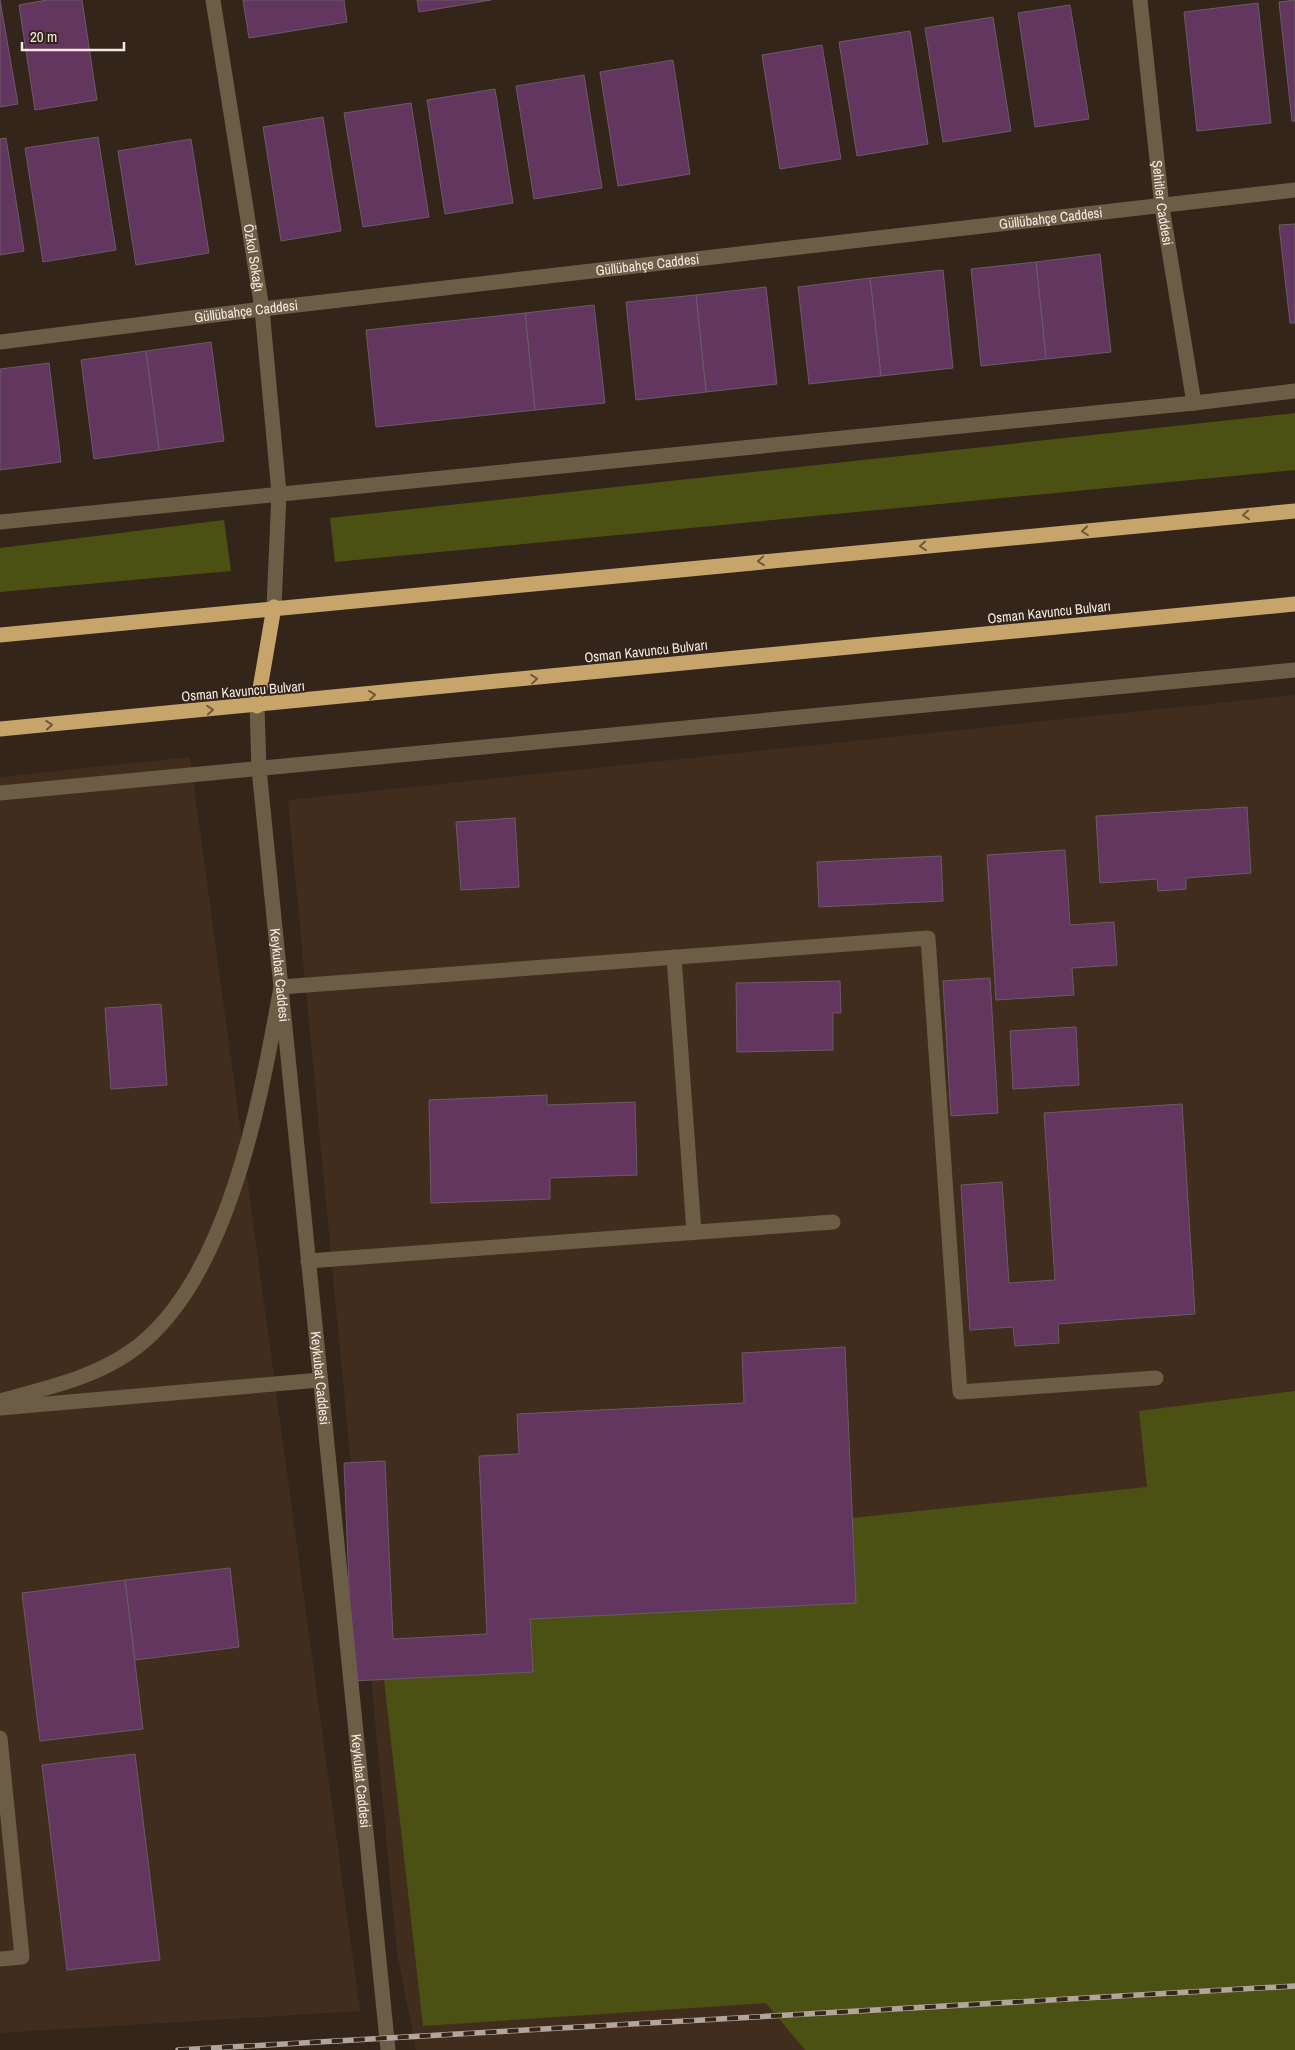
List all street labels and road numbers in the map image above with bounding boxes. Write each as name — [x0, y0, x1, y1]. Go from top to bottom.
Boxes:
street label: Şehitler Caddesi — [1148, 159, 1177, 247]
street label: Güllübahçe Caddesi — [998, 203, 1103, 233]
street label: Özkol Sokağı — [240, 223, 268, 293]
street label: Güllübahçe Caddesi — [595, 250, 700, 280]
street label: Güllübahçe Caddesi — [193, 296, 299, 326]
street label: Osman Kavuncu Bulvarı — [986, 597, 1112, 627]
street label: Osman Kavuncu Bulvarı — [583, 636, 709, 666]
street label: Osman Kavuncu Bulvarı — [181, 677, 305, 705]
street label: Keykubat Caddesi — [266, 927, 293, 1023]
street label: Keykubat Caddesi — [307, 1330, 334, 1426]
street label: Keykubat Caddesi — [347, 1733, 375, 1828]

